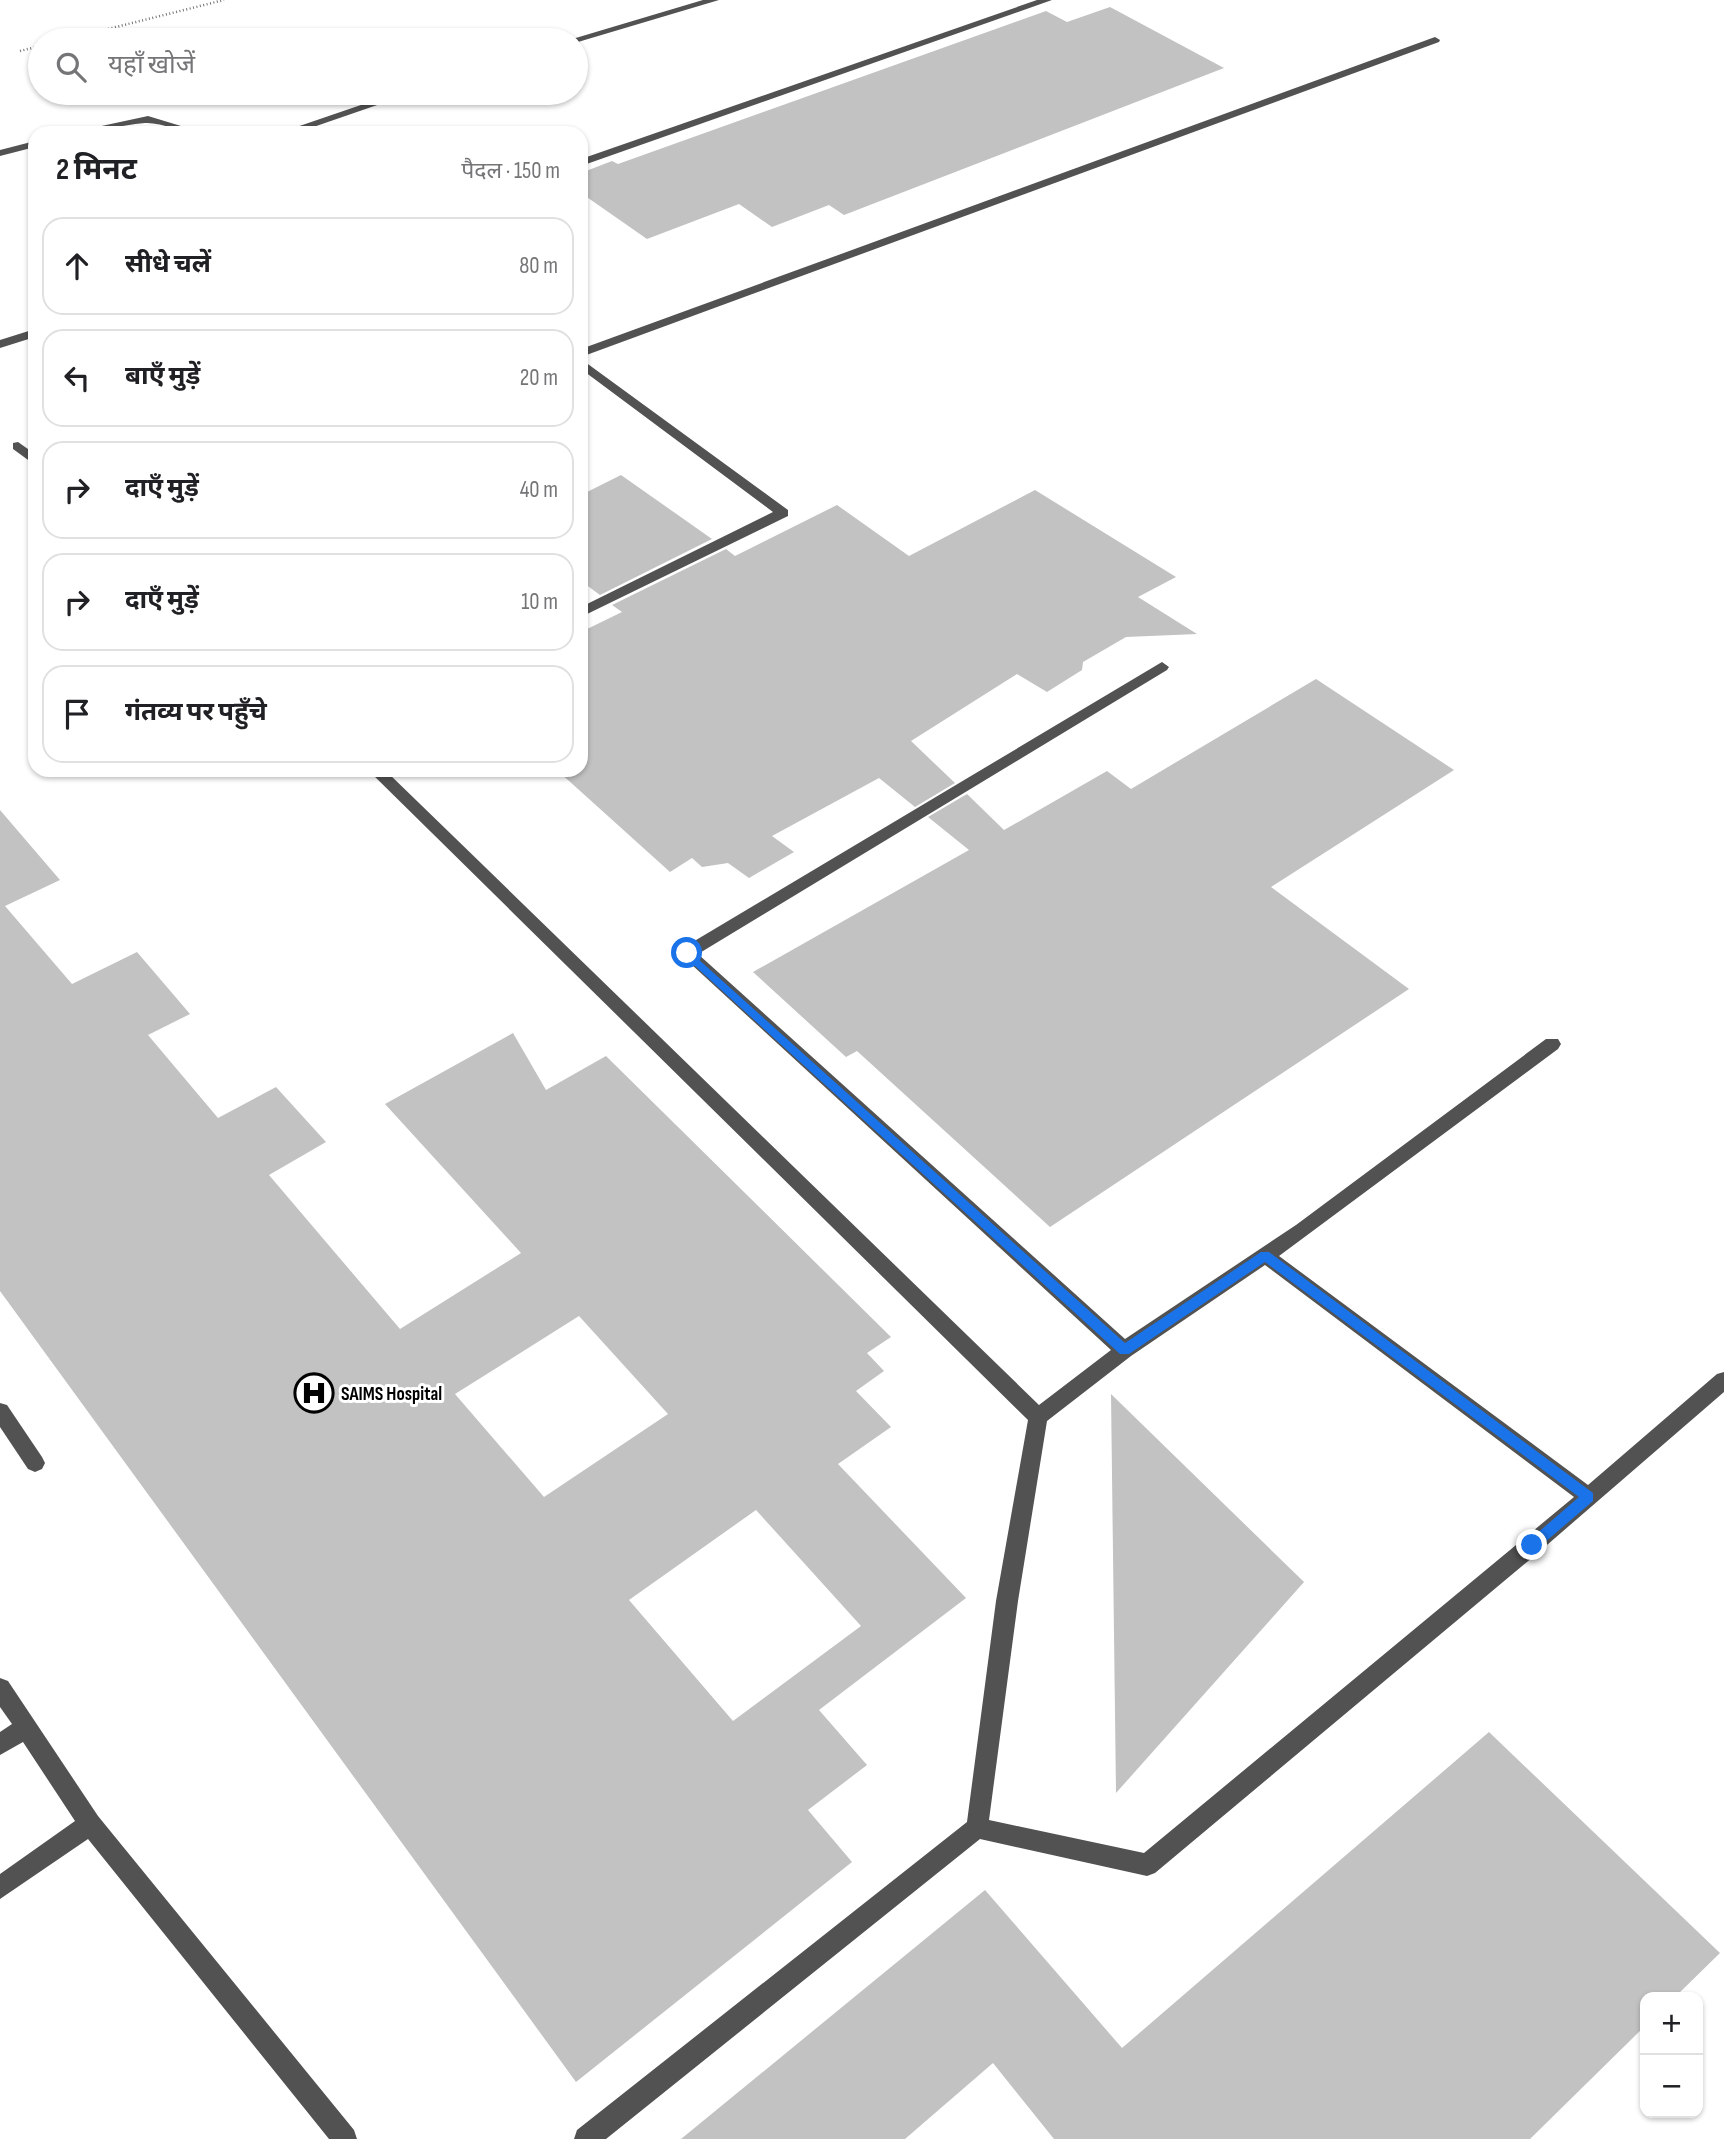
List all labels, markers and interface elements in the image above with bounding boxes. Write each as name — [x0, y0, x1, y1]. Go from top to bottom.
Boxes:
search box — [28, 28, 588, 105]
icon: search — [52, 48, 90, 86]
text: यहाँ खोजें — [108, 50, 195, 81]
text: 2 मिनट — [56, 152, 137, 188]
text: पैदल · 150 m — [461, 157, 560, 185]
icon: ahead — [58, 247, 96, 285]
text: सीधे चलें — [125, 249, 211, 280]
text: 80 m — [519, 252, 558, 280]
icon: left — [58, 359, 96, 397]
text: बाएँ मुड़ें — [125, 361, 200, 392]
text: 20 m — [520, 364, 558, 392]
icon: right — [58, 471, 96, 509]
text: दाएँ मुड़ें — [125, 473, 199, 504]
text: 40 m — [520, 476, 558, 504]
icon: right — [58, 583, 96, 621]
text: दाएँ मुड़ें — [125, 585, 199, 616]
text: 10 m — [521, 588, 558, 616]
icon: arrive — [58, 695, 96, 733]
text: गंतव्य पर पहुँचे — [125, 697, 267, 728]
route start — [671, 937, 702, 968]
hospital icon: SAIMS Hospital — [293, 1372, 335, 1414]
place label: SAIMS Hospital — [341, 1383, 442, 1406]
route end — [1516, 1529, 1547, 1560]
map controls — [1640, 1992, 1703, 2118]
button: + — [1640, 1992, 1703, 2055]
button: − — [1640, 2055, 1703, 2118]

